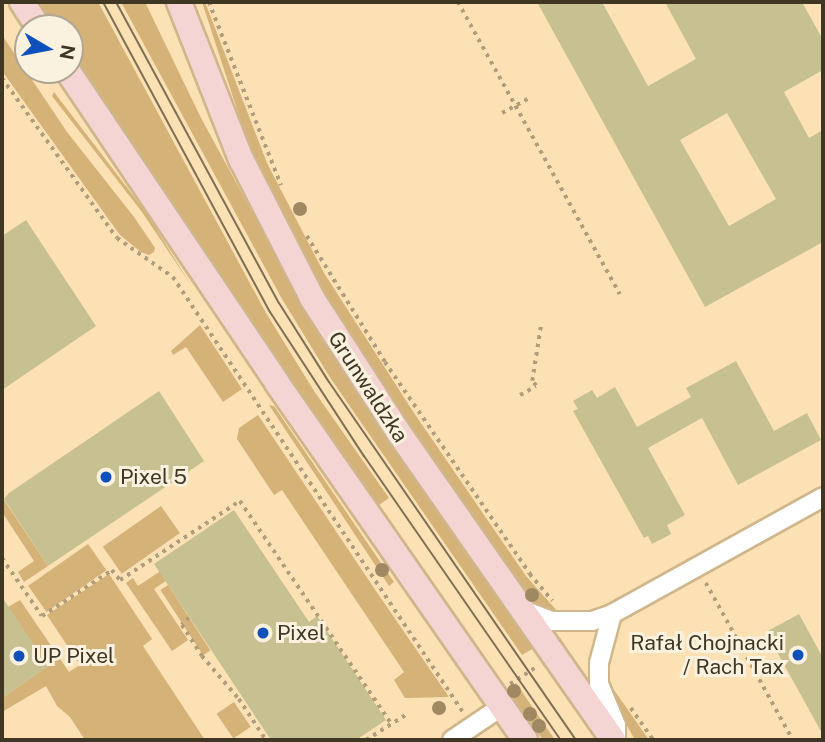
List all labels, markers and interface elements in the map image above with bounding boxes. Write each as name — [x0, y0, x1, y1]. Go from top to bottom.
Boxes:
north arrow — [14, 14, 84, 84]
text: N — [56, 43, 80, 62]
street label: Grunwaldzka — [323, 327, 413, 447]
place label: Pixel 5 — [120, 464, 187, 490]
marker: Pixel 5 — [98, 469, 114, 485]
place label: Pixel — [277, 620, 325, 646]
marker: Pixel — [255, 625, 271, 641]
place label: Rafał Chojnacki / Rach Tax — [630, 630, 784, 680]
place label: UP Pixel — [33, 643, 114, 669]
marker: Rafał Chojnacki / Rach Tax — [790, 647, 806, 663]
marker: UP Pixel — [11, 648, 27, 664]

